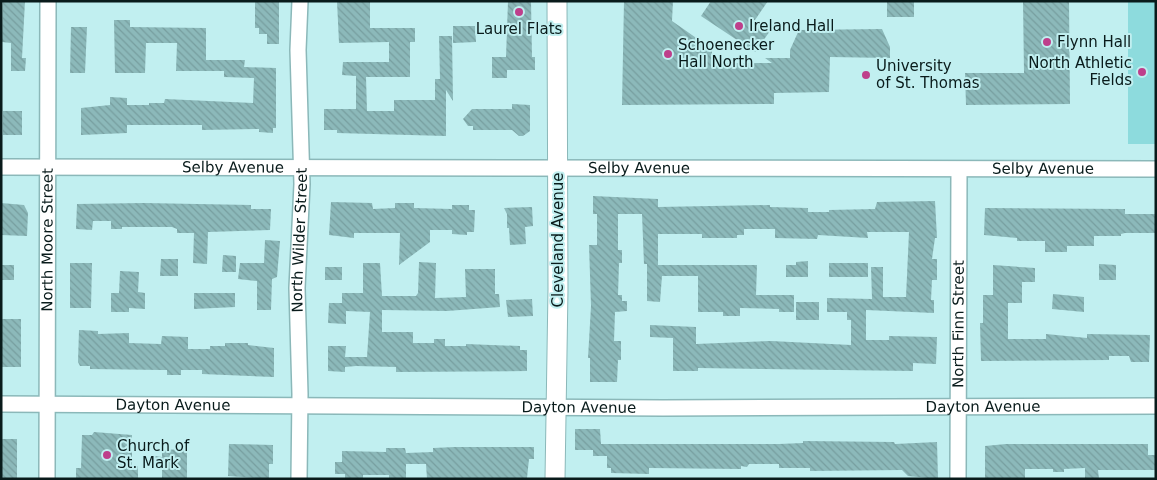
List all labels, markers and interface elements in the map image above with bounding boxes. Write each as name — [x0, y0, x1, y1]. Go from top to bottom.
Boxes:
marker: Laurel Flats — [513, 6, 525, 18]
place label: Ireland Hall — [749, 17, 834, 35]
place label: Laurel Flats — [476, 20, 563, 38]
marker: Ireland Hall — [733, 20, 745, 32]
place label: Flynn Hall — [1057, 33, 1131, 51]
place label: Schoenecker Hall North — [678, 36, 775, 71]
marker: Flynn Hall — [1041, 36, 1053, 48]
marker: Schoenecker Hall North — [662, 48, 674, 60]
place label: North Athletic Fields — [1028, 54, 1132, 89]
place label: University of St. Thomas — [876, 57, 980, 92]
marker: North Athletic Fields — [1136, 66, 1148, 78]
marker: University of St. Thomas — [860, 69, 872, 81]
street label: Selby Avenue — [182, 158, 284, 176]
street label: Selby Avenue — [588, 159, 690, 177]
street label: Selby Avenue — [992, 160, 1094, 178]
street label: North Wilder Street — [288, 167, 311, 313]
street label: North Moore Street — [38, 168, 57, 312]
street label: Cleveland Avenue — [549, 173, 567, 307]
street label: North Finn Street — [949, 260, 968, 388]
street label: Dayton Avenue — [116, 396, 230, 414]
street label: Dayton Avenue — [926, 397, 1040, 416]
street label: Dayton Avenue — [522, 398, 636, 417]
place label: Church of St. Mark — [117, 437, 190, 472]
marker: Church of St. Mark — [101, 449, 113, 461]

